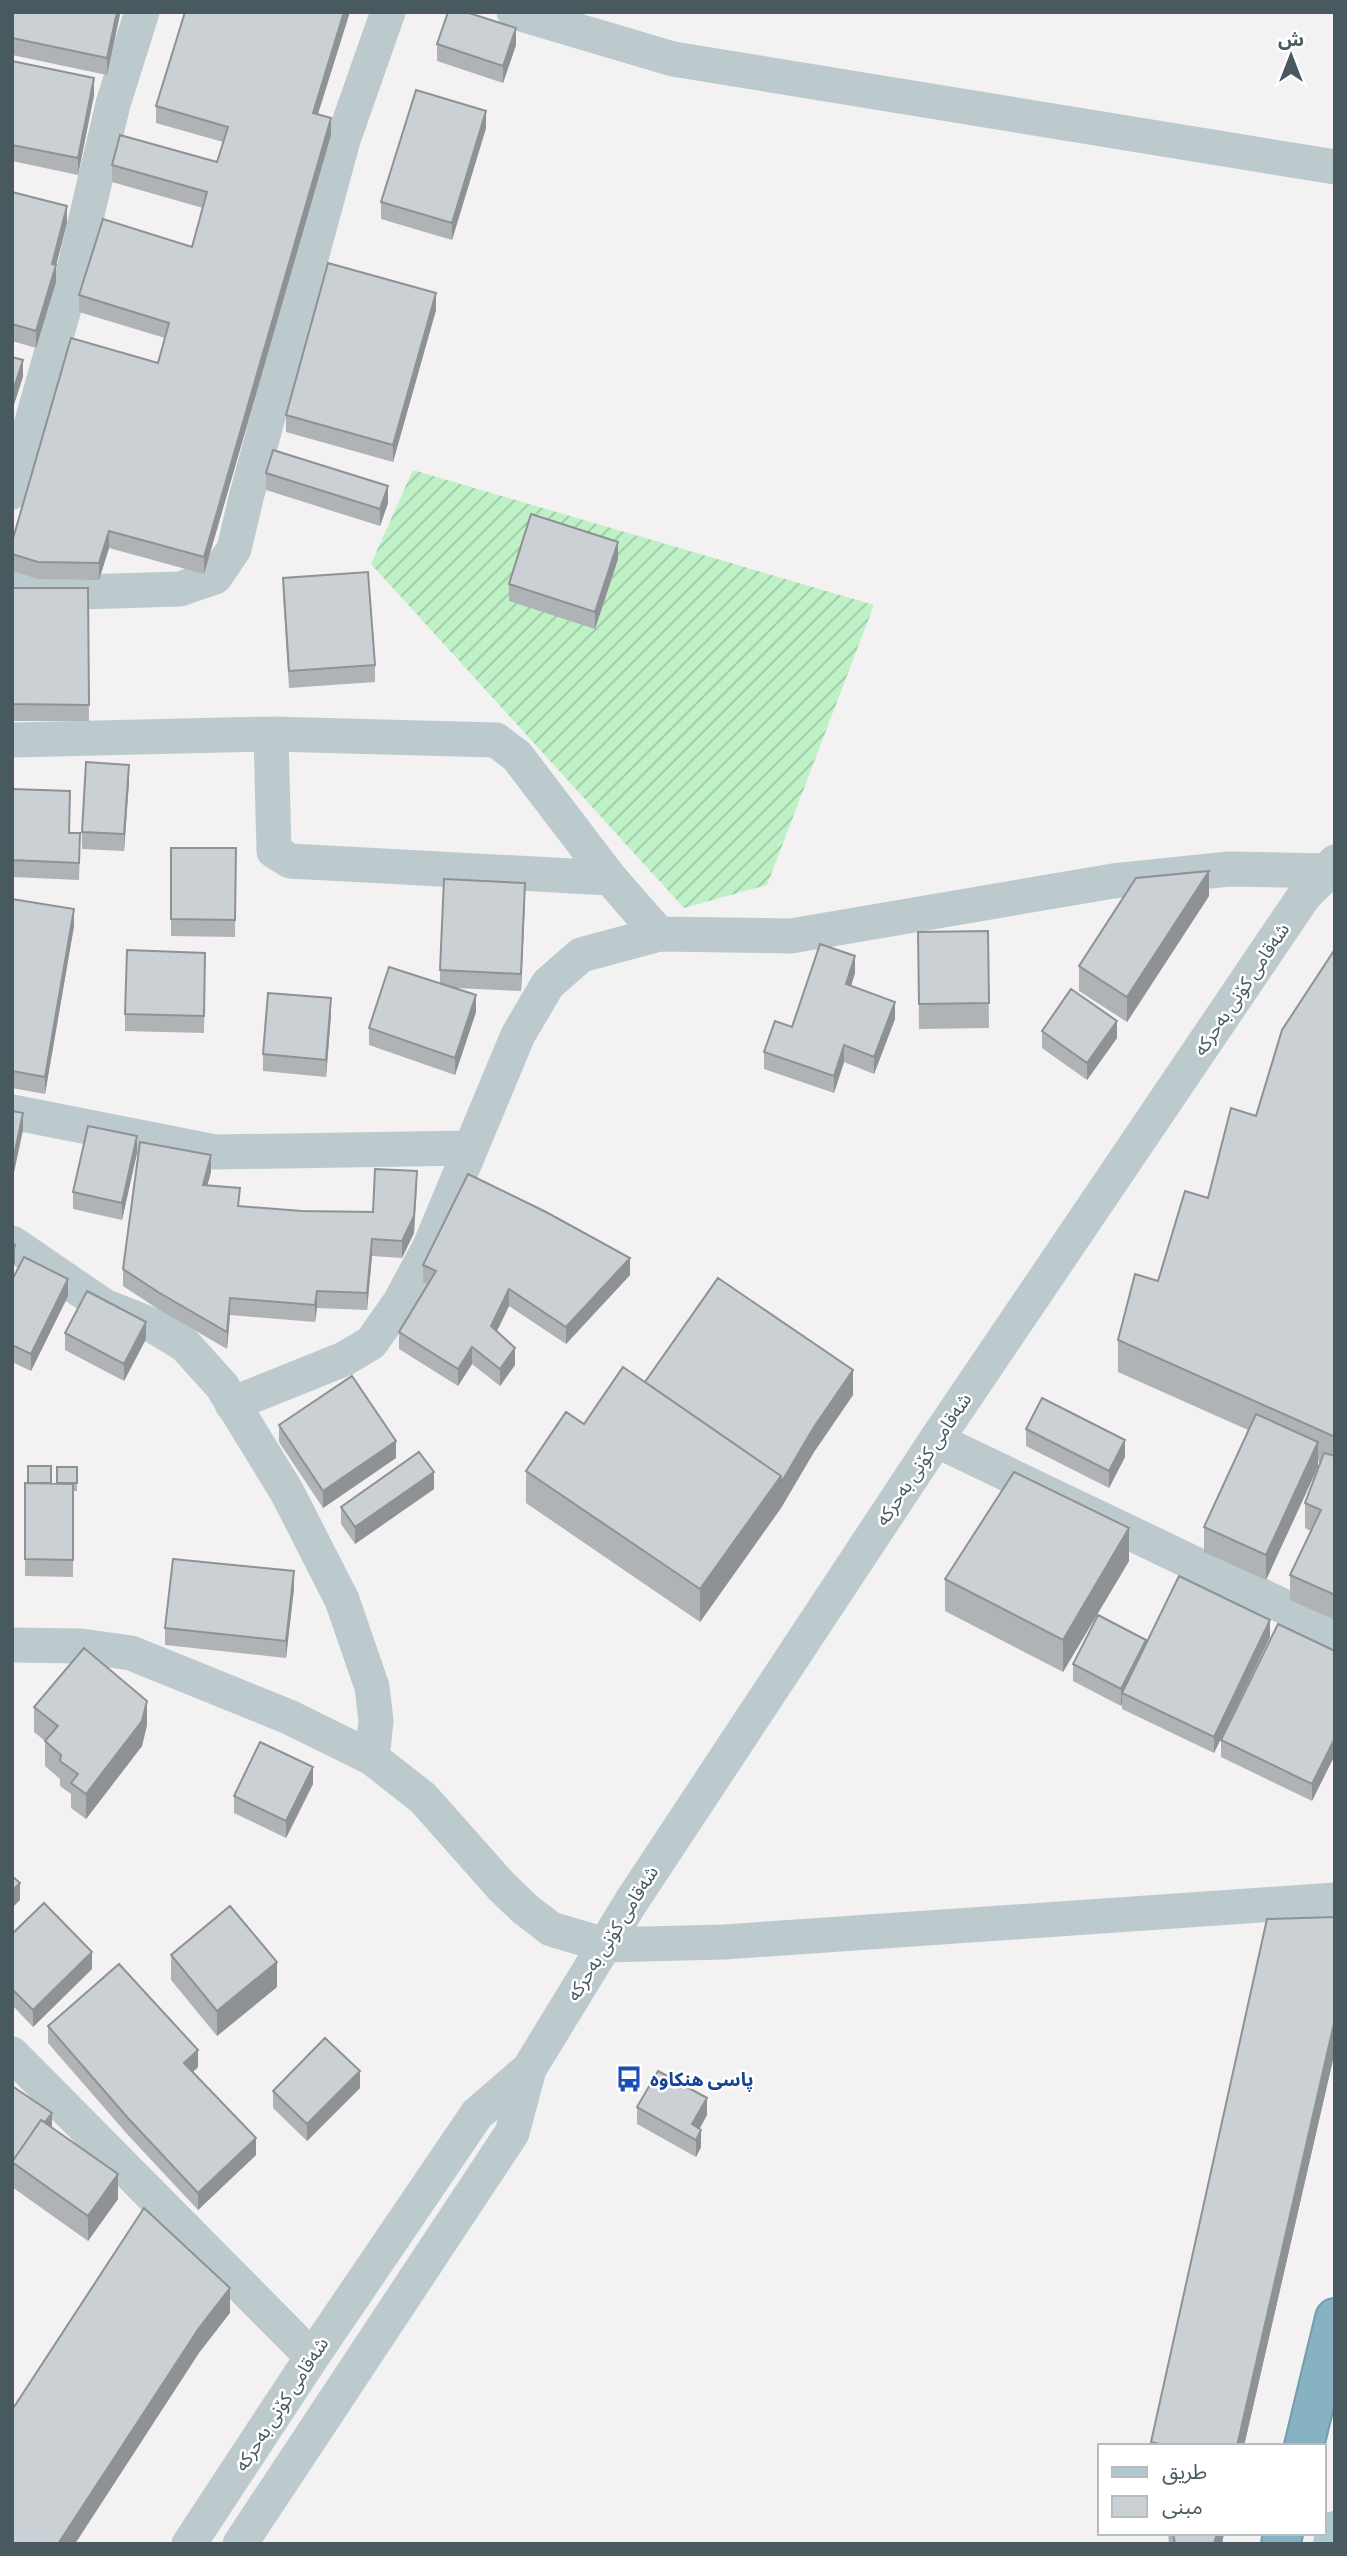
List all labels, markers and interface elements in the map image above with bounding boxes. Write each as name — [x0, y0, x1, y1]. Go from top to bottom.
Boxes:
north arrow — [1256, 21, 1326, 91]
text: ش — [1278, 27, 1304, 50]
street label: شەقامی کۆنی بەحرکە — [1188, 918, 1294, 1060]
street label: شەقامی کۆنی بەحرکە — [870, 1388, 976, 1530]
street label: شەقامی کۆنی بەحرکە — [561, 1861, 663, 2005]
bus stop icon: پاسی هنكاوه‌ — [614, 2064, 644, 2094]
place label: پاسی هنكاوه‌ — [650, 2067, 754, 2092]
street label: شەقامی کۆنی بەحرکە — [229, 2332, 333, 2476]
legend — [1098, 2444, 1326, 2535]
text: طريق — [1162, 2458, 1207, 2485]
text: مبنى — [1162, 2493, 1203, 2519]

